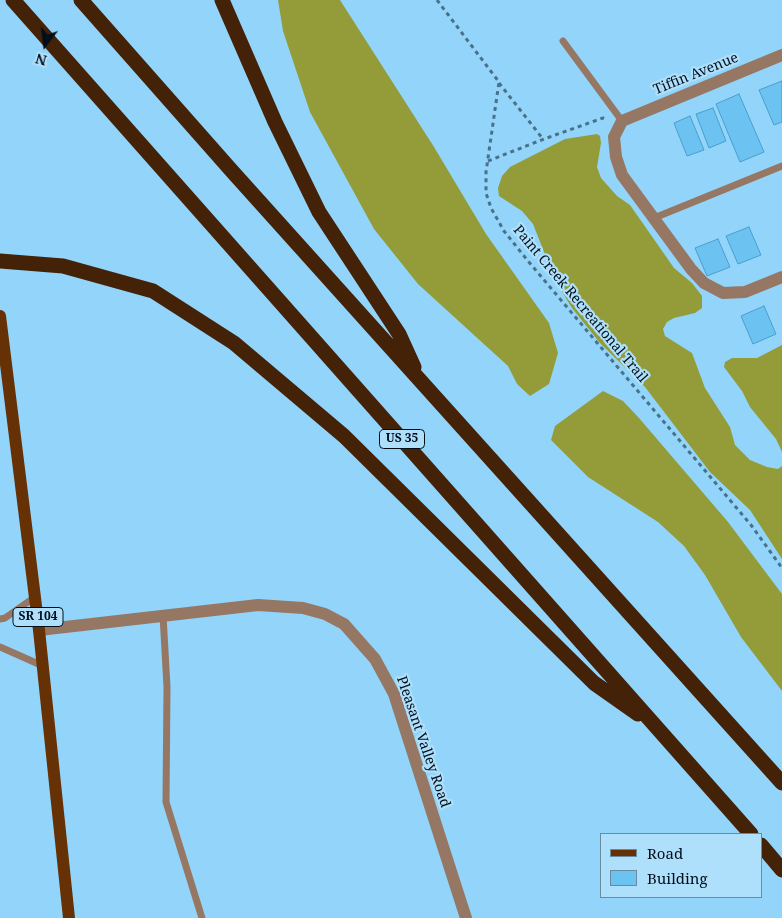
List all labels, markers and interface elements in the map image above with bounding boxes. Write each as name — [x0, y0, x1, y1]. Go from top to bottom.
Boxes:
north arrow — [20, 20, 70, 70]
text: N — [33, 49, 49, 71]
street label: Tiffin Avenue — [651, 49, 741, 99]
street label: Paint Creek Recreational Trail — [509, 222, 651, 386]
road number: US 35 — [380, 429, 424, 448]
road number: SR 104 — [13, 608, 63, 626]
street label: Pleasant Valley Road — [393, 674, 453, 810]
legend — [600, 833, 762, 898]
text: Road — [647, 843, 683, 863]
text: Building — [647, 868, 708, 888]

